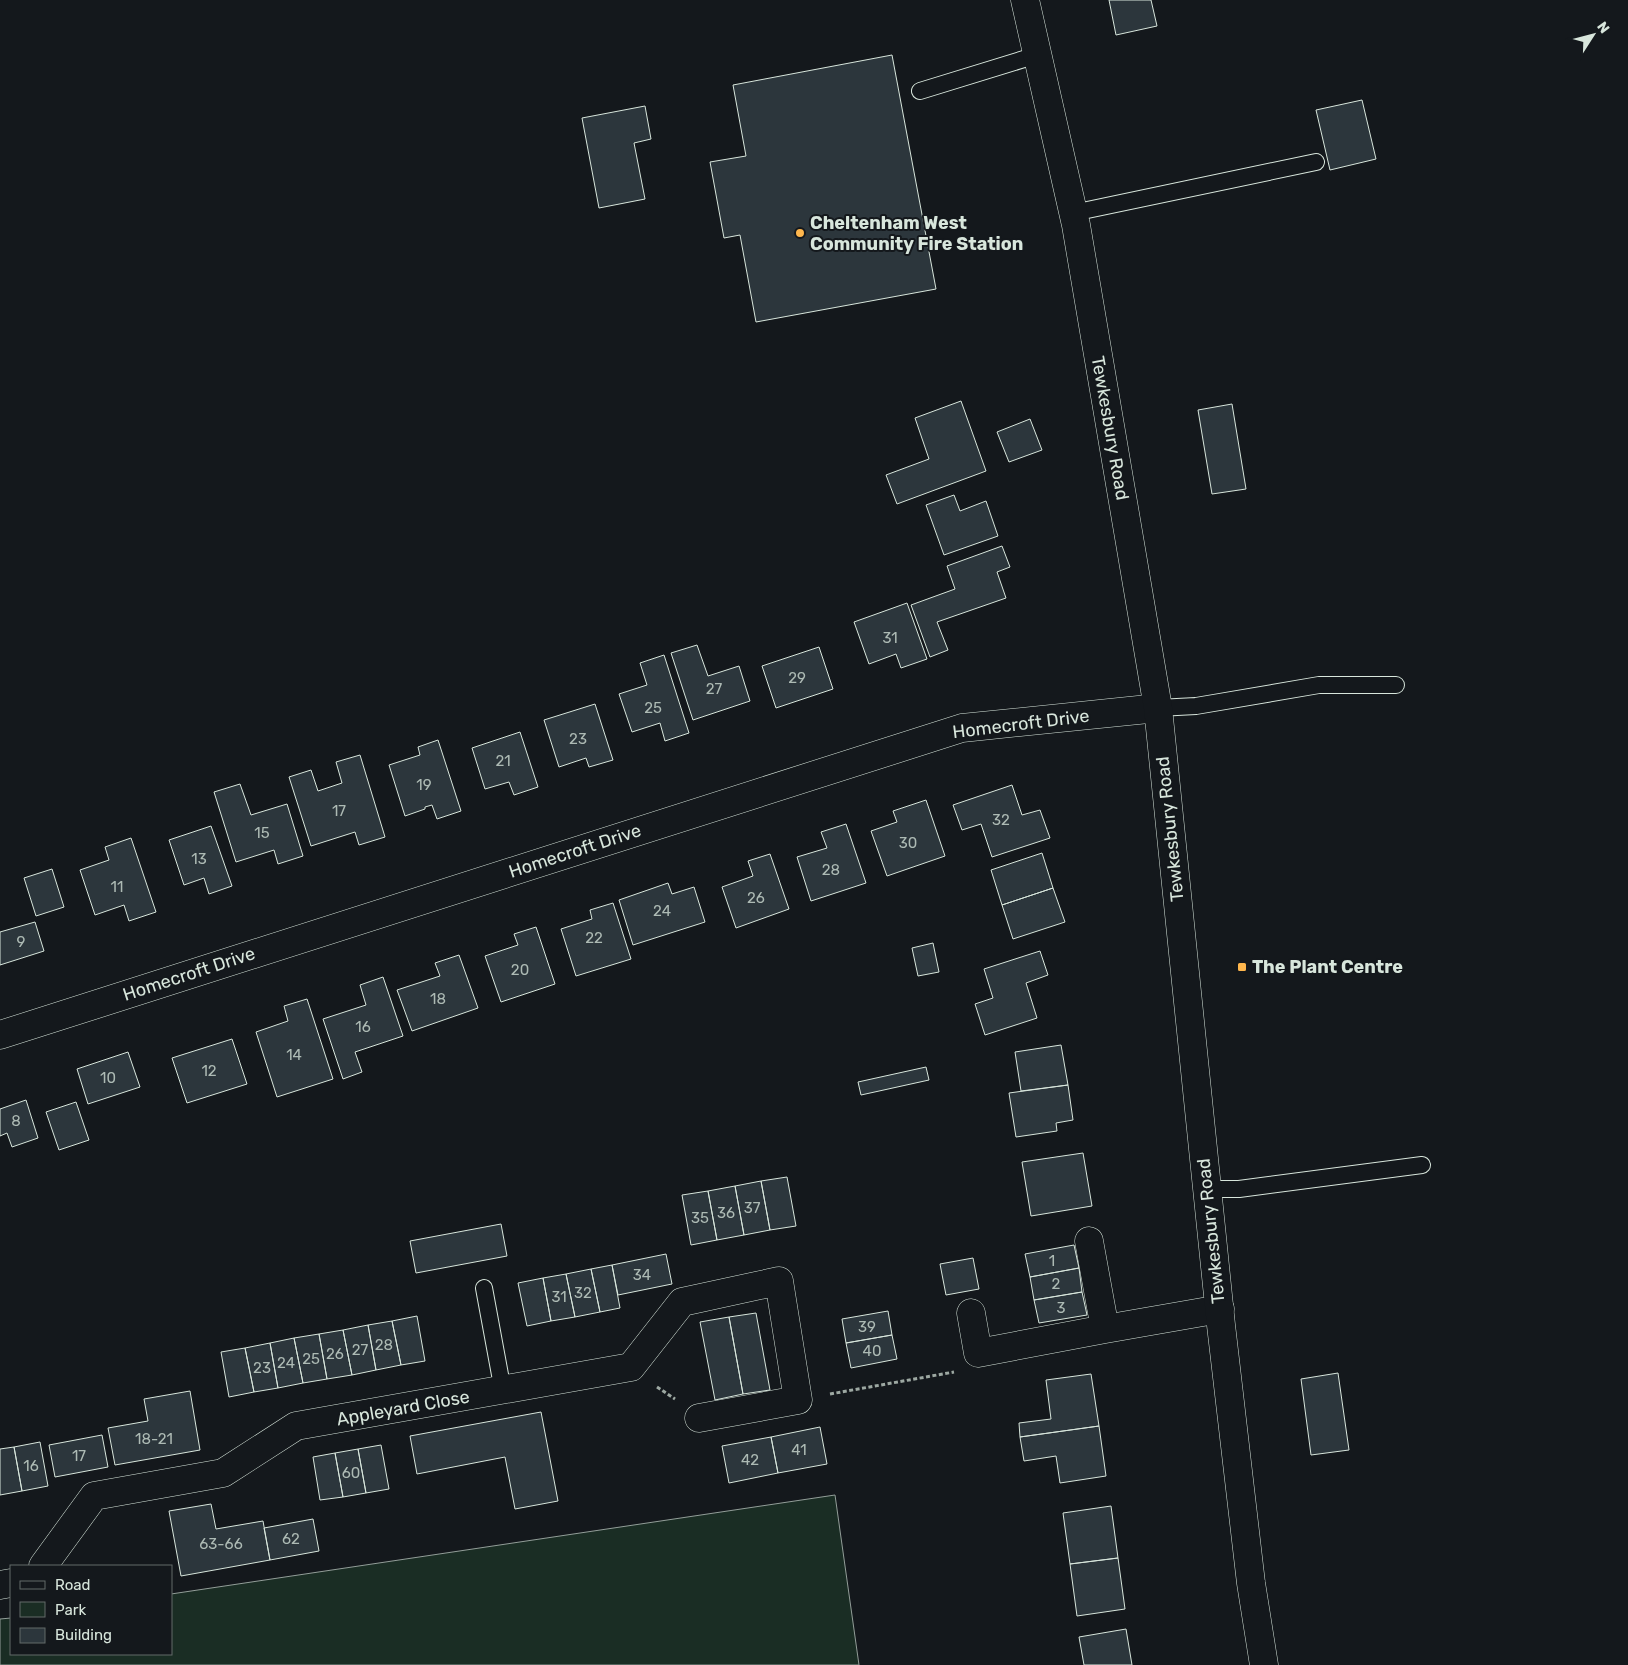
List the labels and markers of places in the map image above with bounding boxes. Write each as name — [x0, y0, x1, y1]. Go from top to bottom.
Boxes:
place label: Cheltenham West Community Fire Station — [810, 212, 1023, 255]
marker: Cheltenham West Community Fire Station — [794, 227, 806, 239]
place label: The Plant Centre — [1252, 956, 1403, 978]
marker: The Plant Centre — [1236, 961, 1248, 973]

